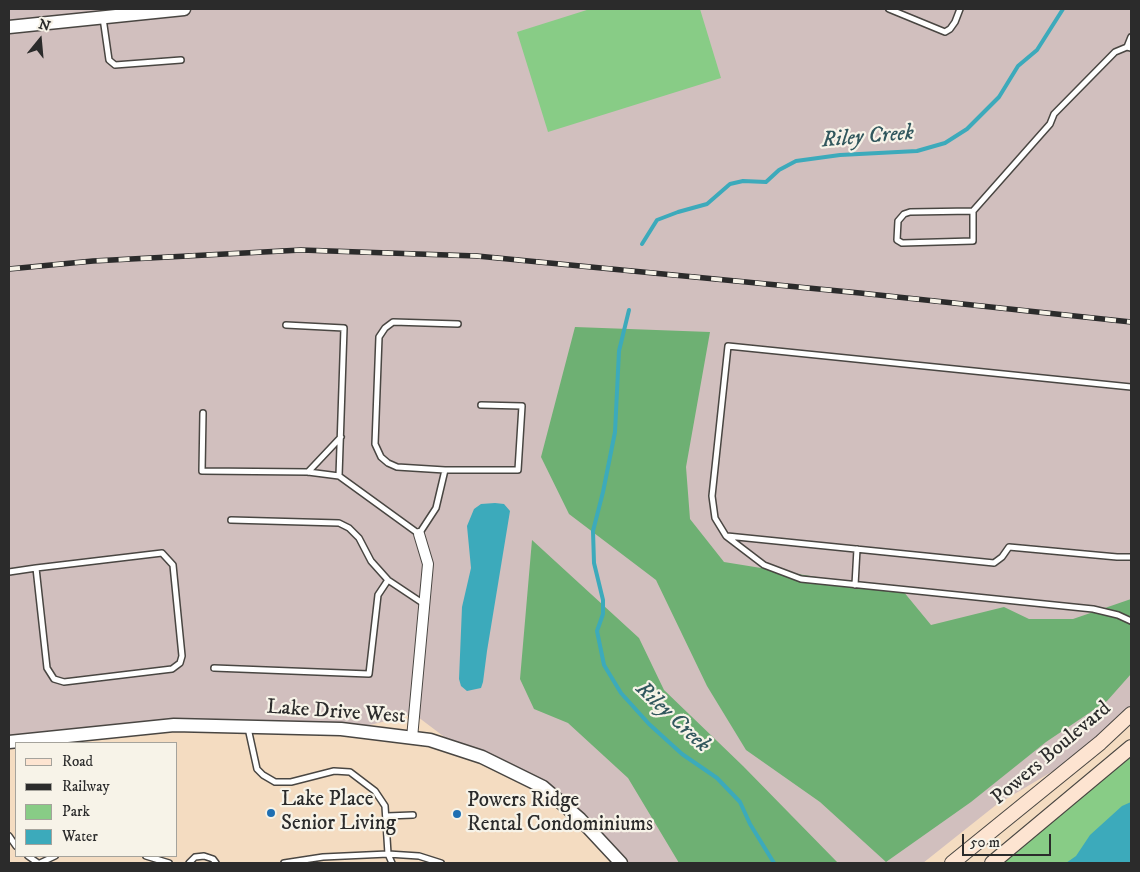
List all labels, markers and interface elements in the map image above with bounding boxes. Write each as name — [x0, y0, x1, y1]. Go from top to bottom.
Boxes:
north arrow — [15, 15, 65, 65]
text: N — [36, 15, 53, 36]
water label: Riley Creek — [821, 121, 915, 155]
water label: Riley Creek — [629, 677, 715, 759]
street label: Lake Drive West — [266, 696, 406, 730]
street label: Powers Boulevard — [987, 697, 1117, 811]
legend — [15, 742, 178, 857]
text: Road — [62, 752, 93, 771]
text: Railway — [62, 777, 110, 796]
place label: Lake Place Senior Living — [281, 788, 396, 838]
place label: Powers Ridge Rental Condominiums — [467, 789, 653, 839]
text: Park — [62, 802, 90, 821]
marker: Lake Place Senior Living — [265, 807, 277, 819]
marker: Powers Ridge Rental Condominiums — [451, 808, 463, 820]
scale bar — [965, 824, 1054, 856]
text: Water — [62, 827, 98, 846]
text: 50 m — [970, 833, 1000, 852]

